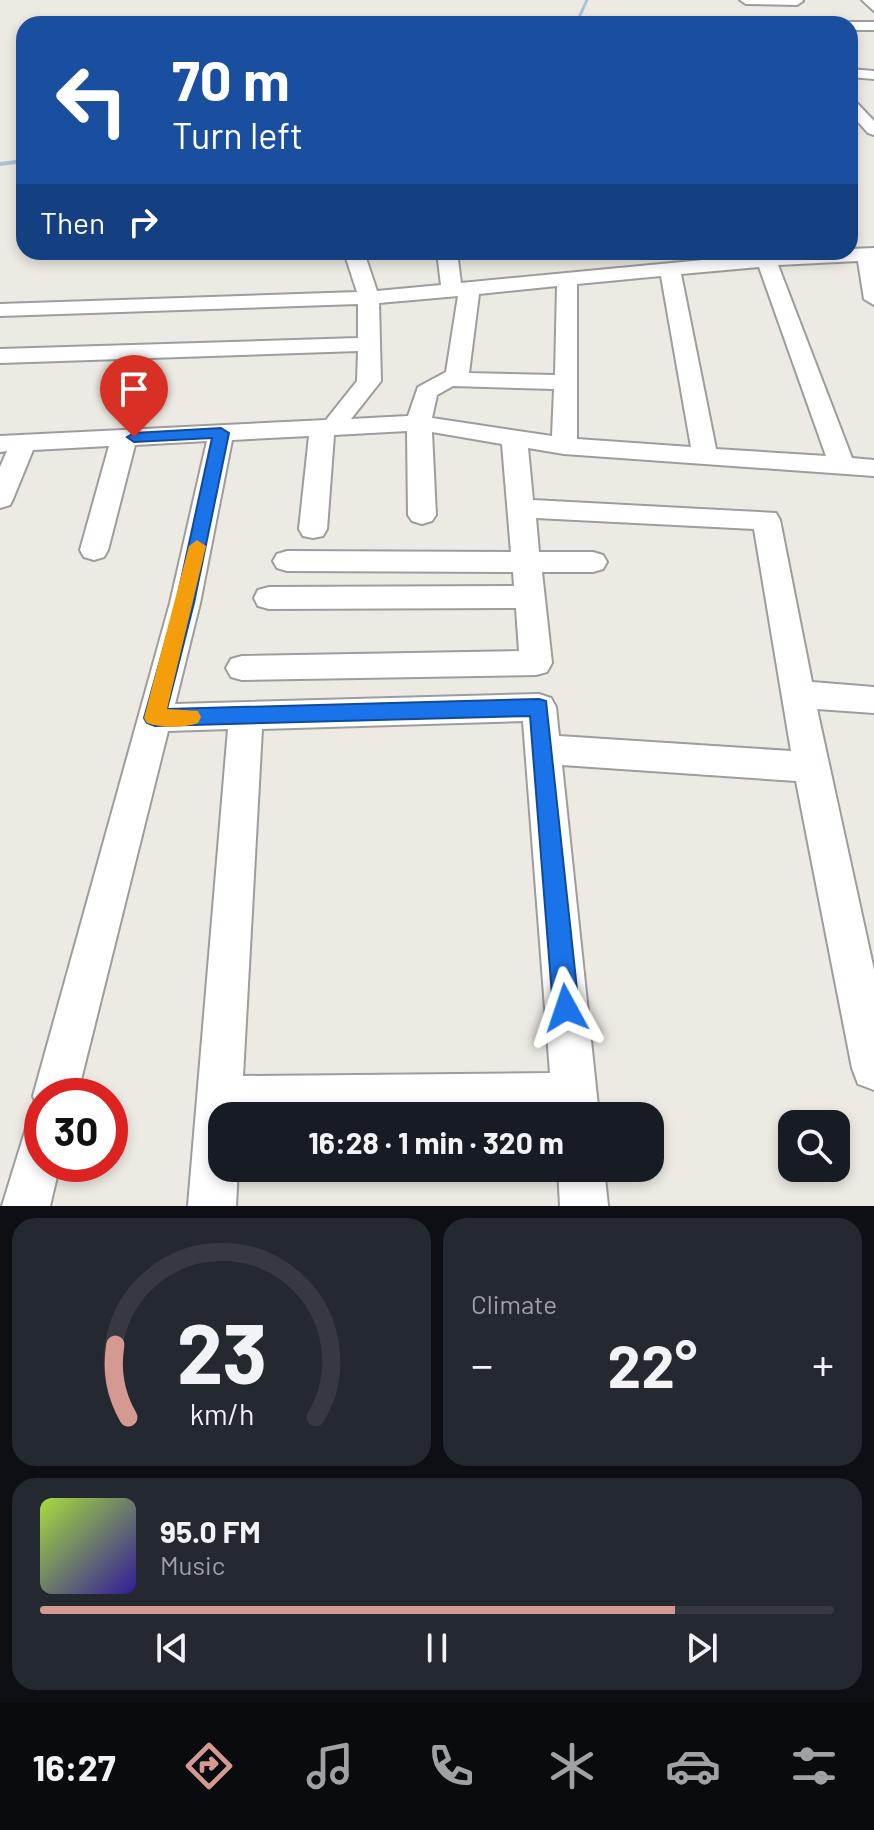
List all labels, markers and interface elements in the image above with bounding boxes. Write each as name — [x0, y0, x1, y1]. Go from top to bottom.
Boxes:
text: 70 m — [172, 45, 290, 112]
icon: left — [40, 48, 144, 152]
text: Turn left — [172, 113, 303, 156]
icon: right — [121, 200, 165, 244]
text: Then — [40, 204, 105, 240]
pin — [100, 355, 168, 437]
icon: arrive — [112, 367, 156, 411]
position arrow — [524, 966, 608, 1050]
speed limit sign: 30 — [24, 1078, 128, 1182]
map controls — [778, 1110, 850, 1182]
button: search — [778, 1110, 850, 1182]
text: 16:28 · 1 min · 320 m — [308, 1124, 564, 1160]
text: Climate — [471, 1288, 557, 1319]
text: 23 — [176, 1301, 267, 1401]
text: 22° — [608, 1328, 697, 1400]
text: − — [471, 1337, 493, 1390]
text: + — [812, 1337, 834, 1390]
text: km/h — [189, 1396, 254, 1431]
text: 95.0 FM — [160, 1513, 261, 1549]
text: Music — [160, 1549, 225, 1580]
icon: previous — [150, 1626, 194, 1670]
icon: pause — [415, 1626, 459, 1670]
icon: next — [680, 1626, 724, 1670]
icon: directions — [181, 1738, 237, 1794]
icon: music — [302, 1738, 358, 1794]
icon: phone — [423, 1738, 479, 1794]
icon: climate — [544, 1738, 600, 1794]
icon: car — [665, 1738, 721, 1794]
icon: filters — [786, 1738, 842, 1794]
text: 16:27 — [32, 1745, 116, 1788]

